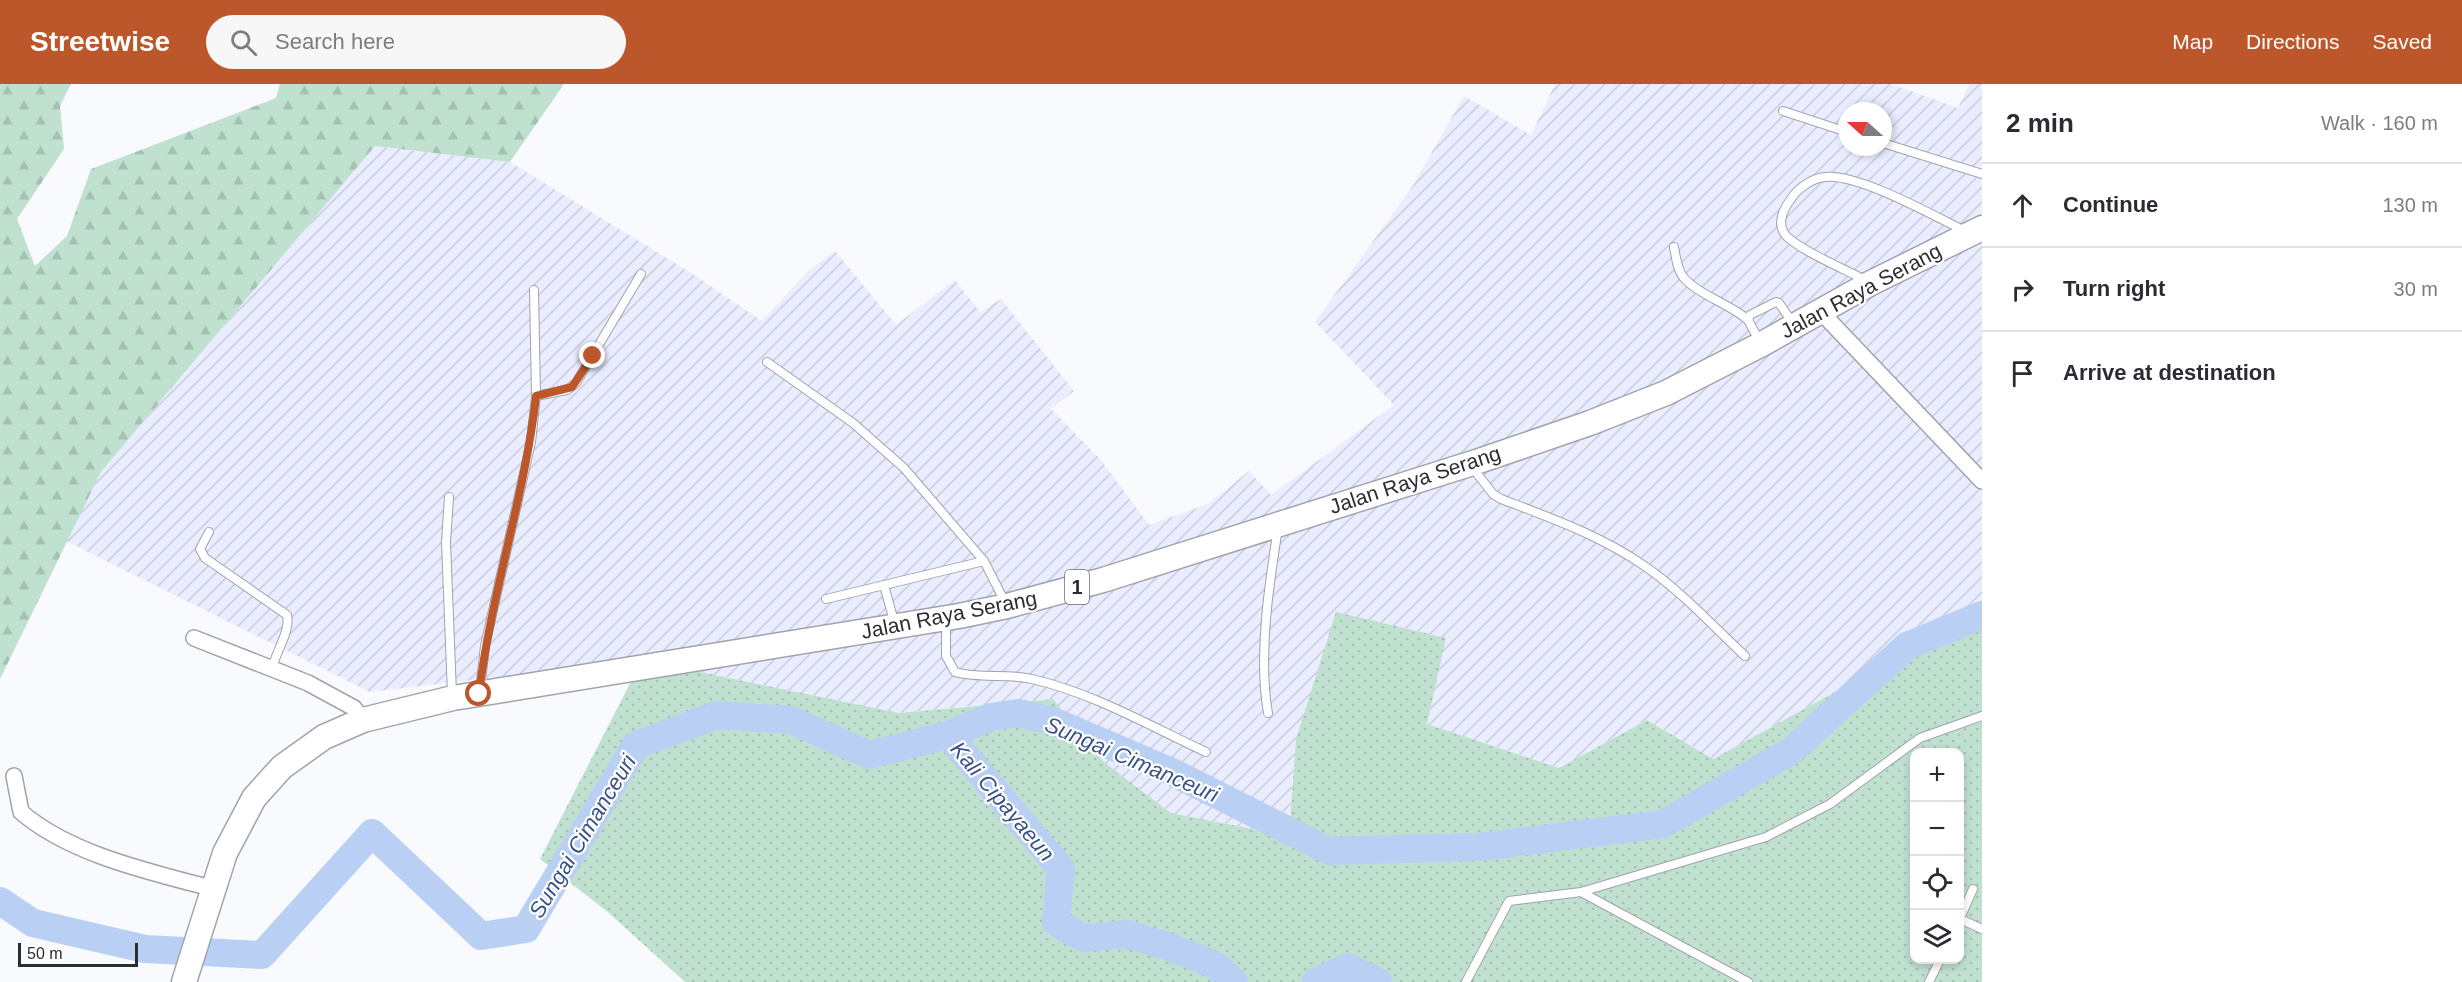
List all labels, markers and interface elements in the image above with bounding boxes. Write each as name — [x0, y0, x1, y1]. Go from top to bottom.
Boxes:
search box — [206, 15, 626, 69]
text: Streetwise — [30, 26, 170, 57]
icon: search — [227, 26, 260, 59]
text: Search here — [275, 29, 395, 54]
text: Map — [2172, 30, 2213, 53]
text: Directions — [2246, 30, 2339, 53]
text: Saved — [2372, 30, 2432, 53]
north arrow — [1838, 102, 1892, 156]
text: 2 min — [2006, 108, 2074, 138]
text: Walk · 160 m — [2321, 112, 2438, 134]
icon: ahead — [2006, 189, 2039, 222]
text: Continue — [2063, 192, 2158, 217]
text: 130 m — [2382, 194, 2438, 216]
street label: Jalan Raya Serang — [1777, 238, 1945, 343]
icon: right — [2006, 273, 2039, 306]
text: Turn right — [2063, 276, 2165, 301]
text: 30 m — [2394, 278, 2438, 300]
route end — [579, 342, 605, 368]
icon: arrive — [2006, 357, 2039, 390]
text: Arrive at destination — [2063, 360, 2276, 385]
street label: Jalan Raya Serang — [1326, 441, 1503, 518]
road number: 1 — [1065, 570, 1089, 604]
street label: Jalan Raya Serang — [859, 586, 1039, 643]
route start — [465, 680, 491, 706]
water label: Sungai Cimanceuri — [1041, 712, 1223, 808]
water label: Kali Cipayaeun — [945, 737, 1060, 866]
map controls — [1910, 748, 1964, 964]
button: + — [1910, 748, 1964, 802]
water label: Sungai Cimanceuri — [524, 749, 642, 922]
button: − — [1910, 802, 1964, 856]
button: locate — [1910, 856, 1964, 910]
button: layers — [1910, 910, 1964, 964]
scale bar — [18, 940, 138, 968]
text: 50 m — [27, 945, 63, 962]

